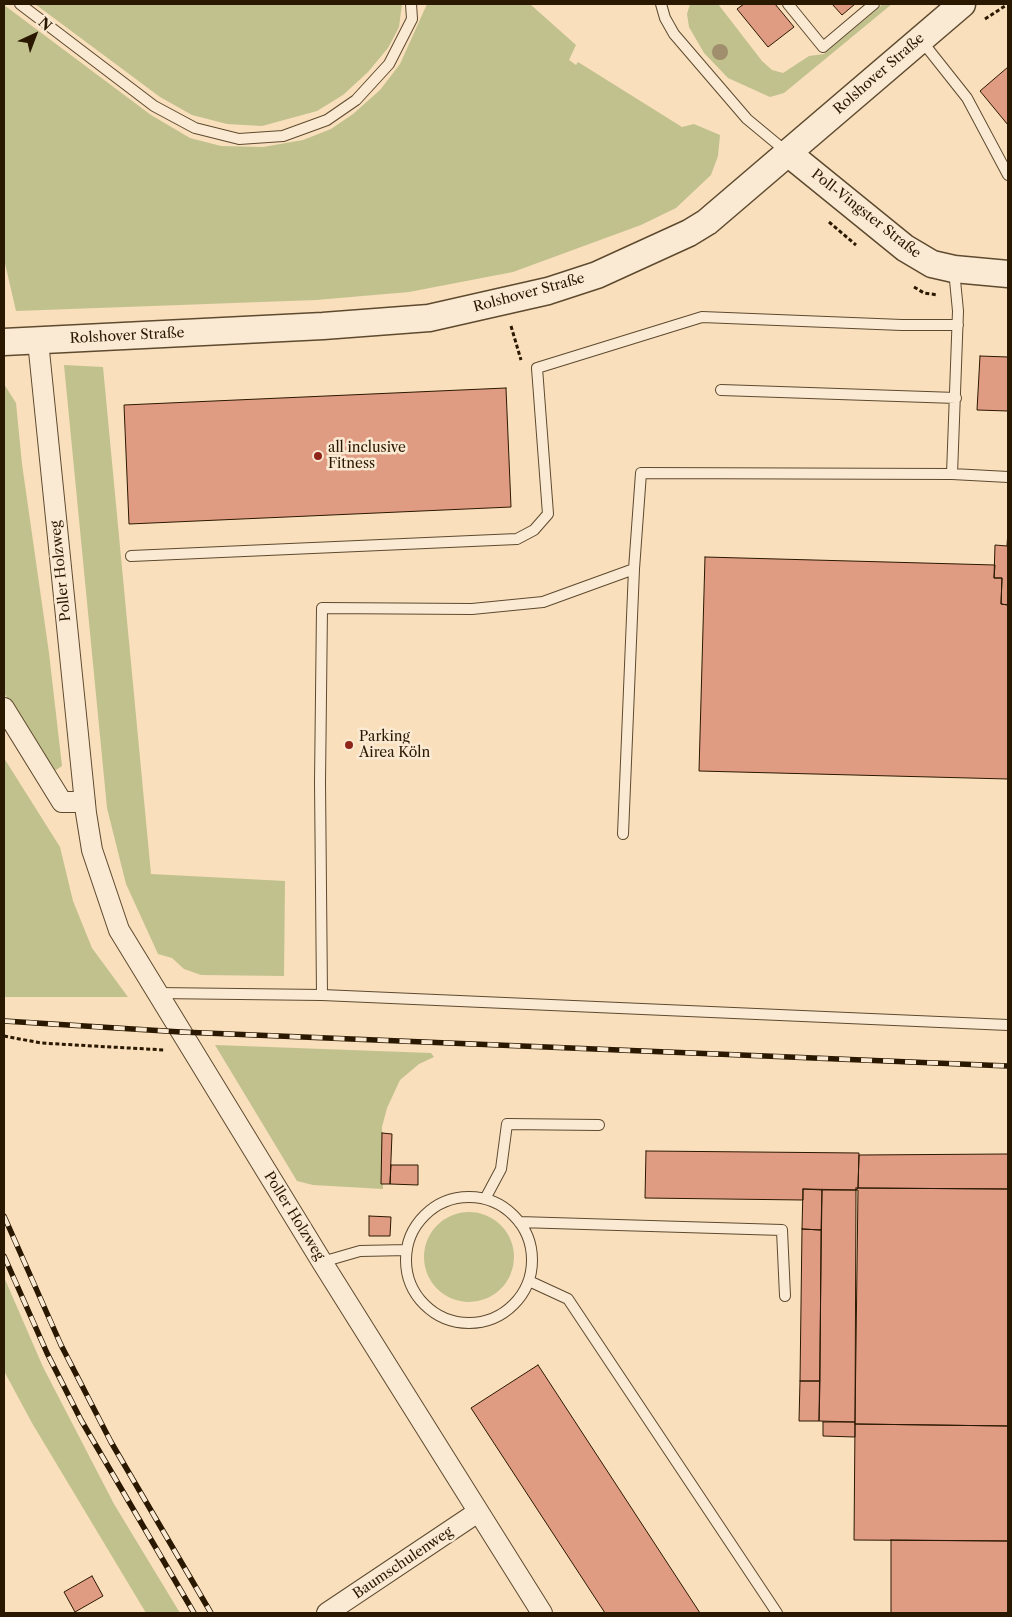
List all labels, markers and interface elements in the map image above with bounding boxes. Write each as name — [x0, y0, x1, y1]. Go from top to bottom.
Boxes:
north arrow — [10, 10, 60, 60]
text: N — [35, 13, 56, 35]
street label: Rolshover Straße — [830, 30, 928, 118]
street label: Poll-Vingster Straße — [808, 166, 924, 262]
street label: Rolshover Straße — [471, 270, 587, 316]
street label: Rolshover Straße — [69, 325, 185, 347]
place label: all inclusive Fitness — [328, 440, 406, 472]
marker: all inclusive Fitness — [312, 450, 324, 462]
street label: Poller Holzweg — [47, 520, 75, 622]
place label: Parking Airea Köln — [359, 729, 430, 762]
marker: Parking Airea Köln — [343, 739, 355, 751]
street label: Poller Holzweg — [260, 1169, 328, 1263]
street label: Baumschulenweg — [350, 1523, 456, 1603]

